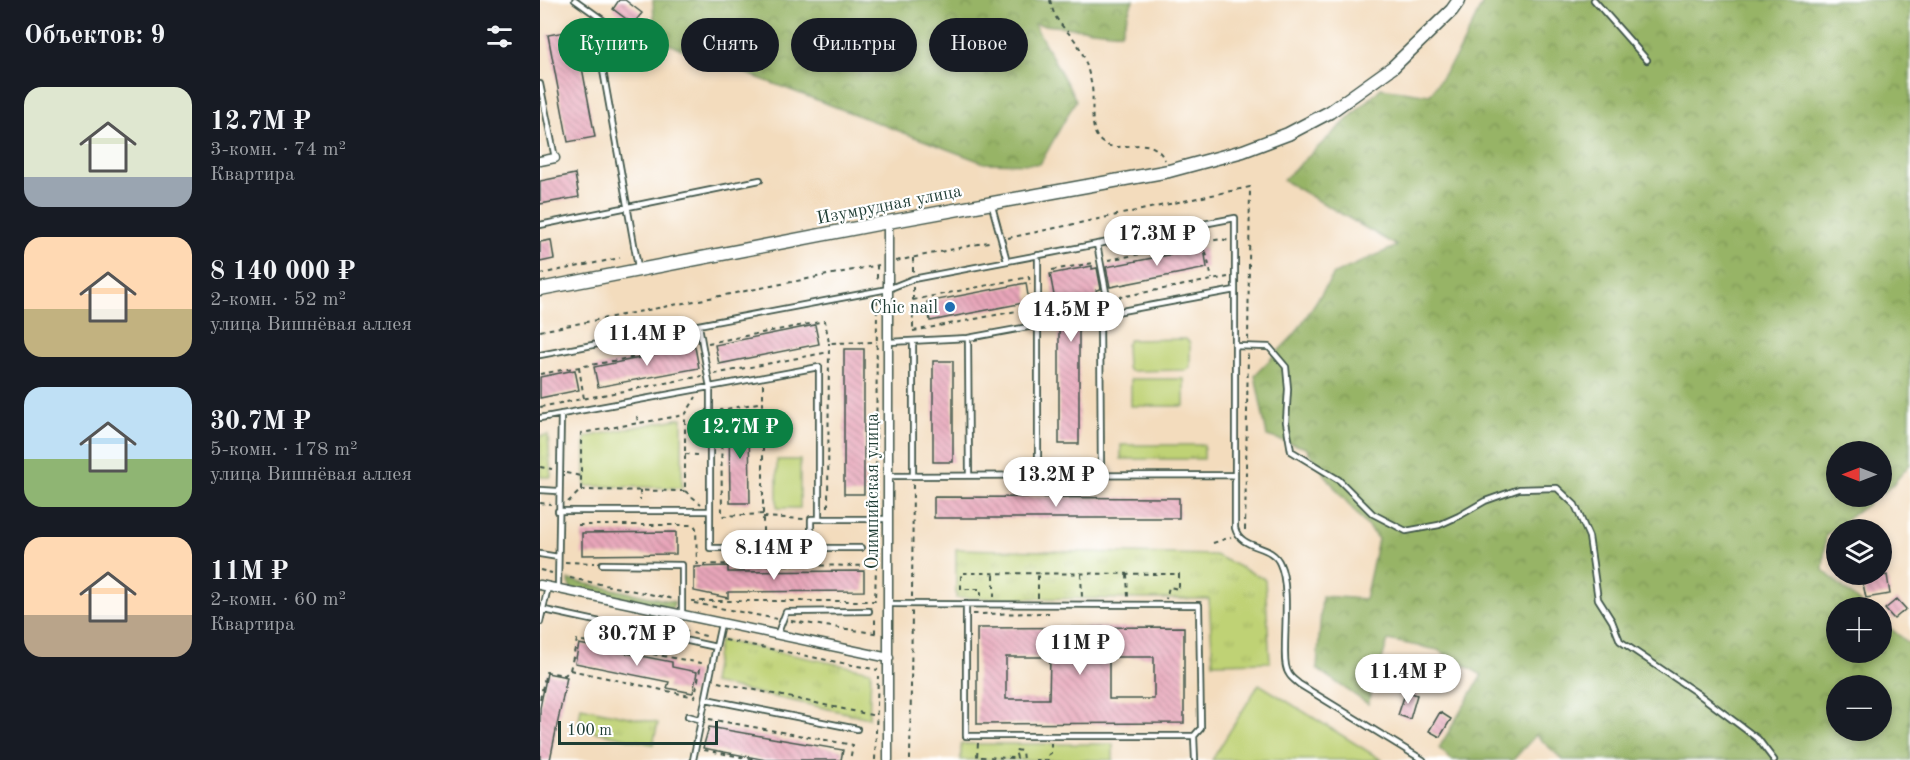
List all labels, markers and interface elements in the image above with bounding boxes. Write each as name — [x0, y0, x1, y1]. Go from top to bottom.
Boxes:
chip: Купить — [558, 18, 669, 72]
chip: Снять — [681, 18, 779, 72]
chip: Фильтры — [791, 18, 917, 72]
chip: Новое — [929, 18, 1028, 72]
icon: filters — [483, 20, 516, 53]
text: Объектов: 9 — [24, 23, 165, 49]
text: 12.7M ₽ — [210, 109, 311, 135]
icon: home — [72, 111, 144, 183]
text: 3-комн. · 74 m² — [210, 140, 346, 160]
text: Квартира — [210, 165, 295, 185]
street label: Изумрудная улица — [815, 182, 963, 228]
pin: 17.3M ₽ — [1102, 216, 1212, 267]
text: 17.3M ₽ — [1118, 225, 1196, 245]
text: 8 140 000 ₽ — [210, 259, 356, 285]
icon: home — [72, 261, 144, 333]
text: 2-комн. · 52 m² — [210, 290, 346, 310]
pin: 14.5M ₽ — [1016, 292, 1126, 343]
place label: Chic nail — [870, 299, 938, 317]
marker: Chic nail — [943, 300, 957, 314]
text: 14.5M ₽ — [1032, 301, 1110, 321]
text: улица Вишнёвая аллея — [210, 315, 412, 335]
pin: 11.4M ₽ — [592, 316, 702, 367]
text: 11.4M ₽ — [608, 325, 686, 345]
text: 30.7M ₽ — [210, 409, 311, 435]
pin: 12.7M ₽ — [685, 409, 795, 460]
icon: home — [72, 411, 144, 483]
street label: Олимпийская улица — [864, 413, 882, 569]
text: 12.7M ₽ — [701, 418, 779, 438]
text: 5-комн. · 178 m² — [210, 440, 358, 460]
north arrow — [1826, 441, 1892, 507]
map controls — [1826, 441, 1892, 741]
pin: 13.2M ₽ — [1001, 457, 1111, 508]
text: улица Вишнёвая аллея — [210, 465, 412, 485]
text: 13.2M ₽ — [1017, 466, 1095, 486]
button: layers — [1826, 519, 1892, 585]
pin: 8.14M ₽ — [719, 530, 829, 581]
text: 8.14M ₽ — [735, 539, 813, 559]
text: 11M ₽ — [210, 559, 289, 585]
icon: home — [72, 561, 144, 633]
text: 2-комн. · 60 m² — [210, 590, 346, 610]
button: + — [1826, 597, 1892, 663]
text: Квартира — [210, 615, 295, 635]
pin: 30.7M ₽ — [582, 616, 692, 667]
text: 30.7M ₽ — [598, 625, 676, 645]
pin: 11M ₽ — [1038, 625, 1122, 676]
text: 11M ₽ — [1050, 634, 1110, 654]
pin: 11.4M ₽ — [1353, 654, 1463, 705]
text: 11.4M ₽ — [1369, 663, 1447, 683]
button: − — [1826, 675, 1892, 741]
scale bar — [558, 718, 718, 746]
text: 100 m — [567, 723, 612, 739]

